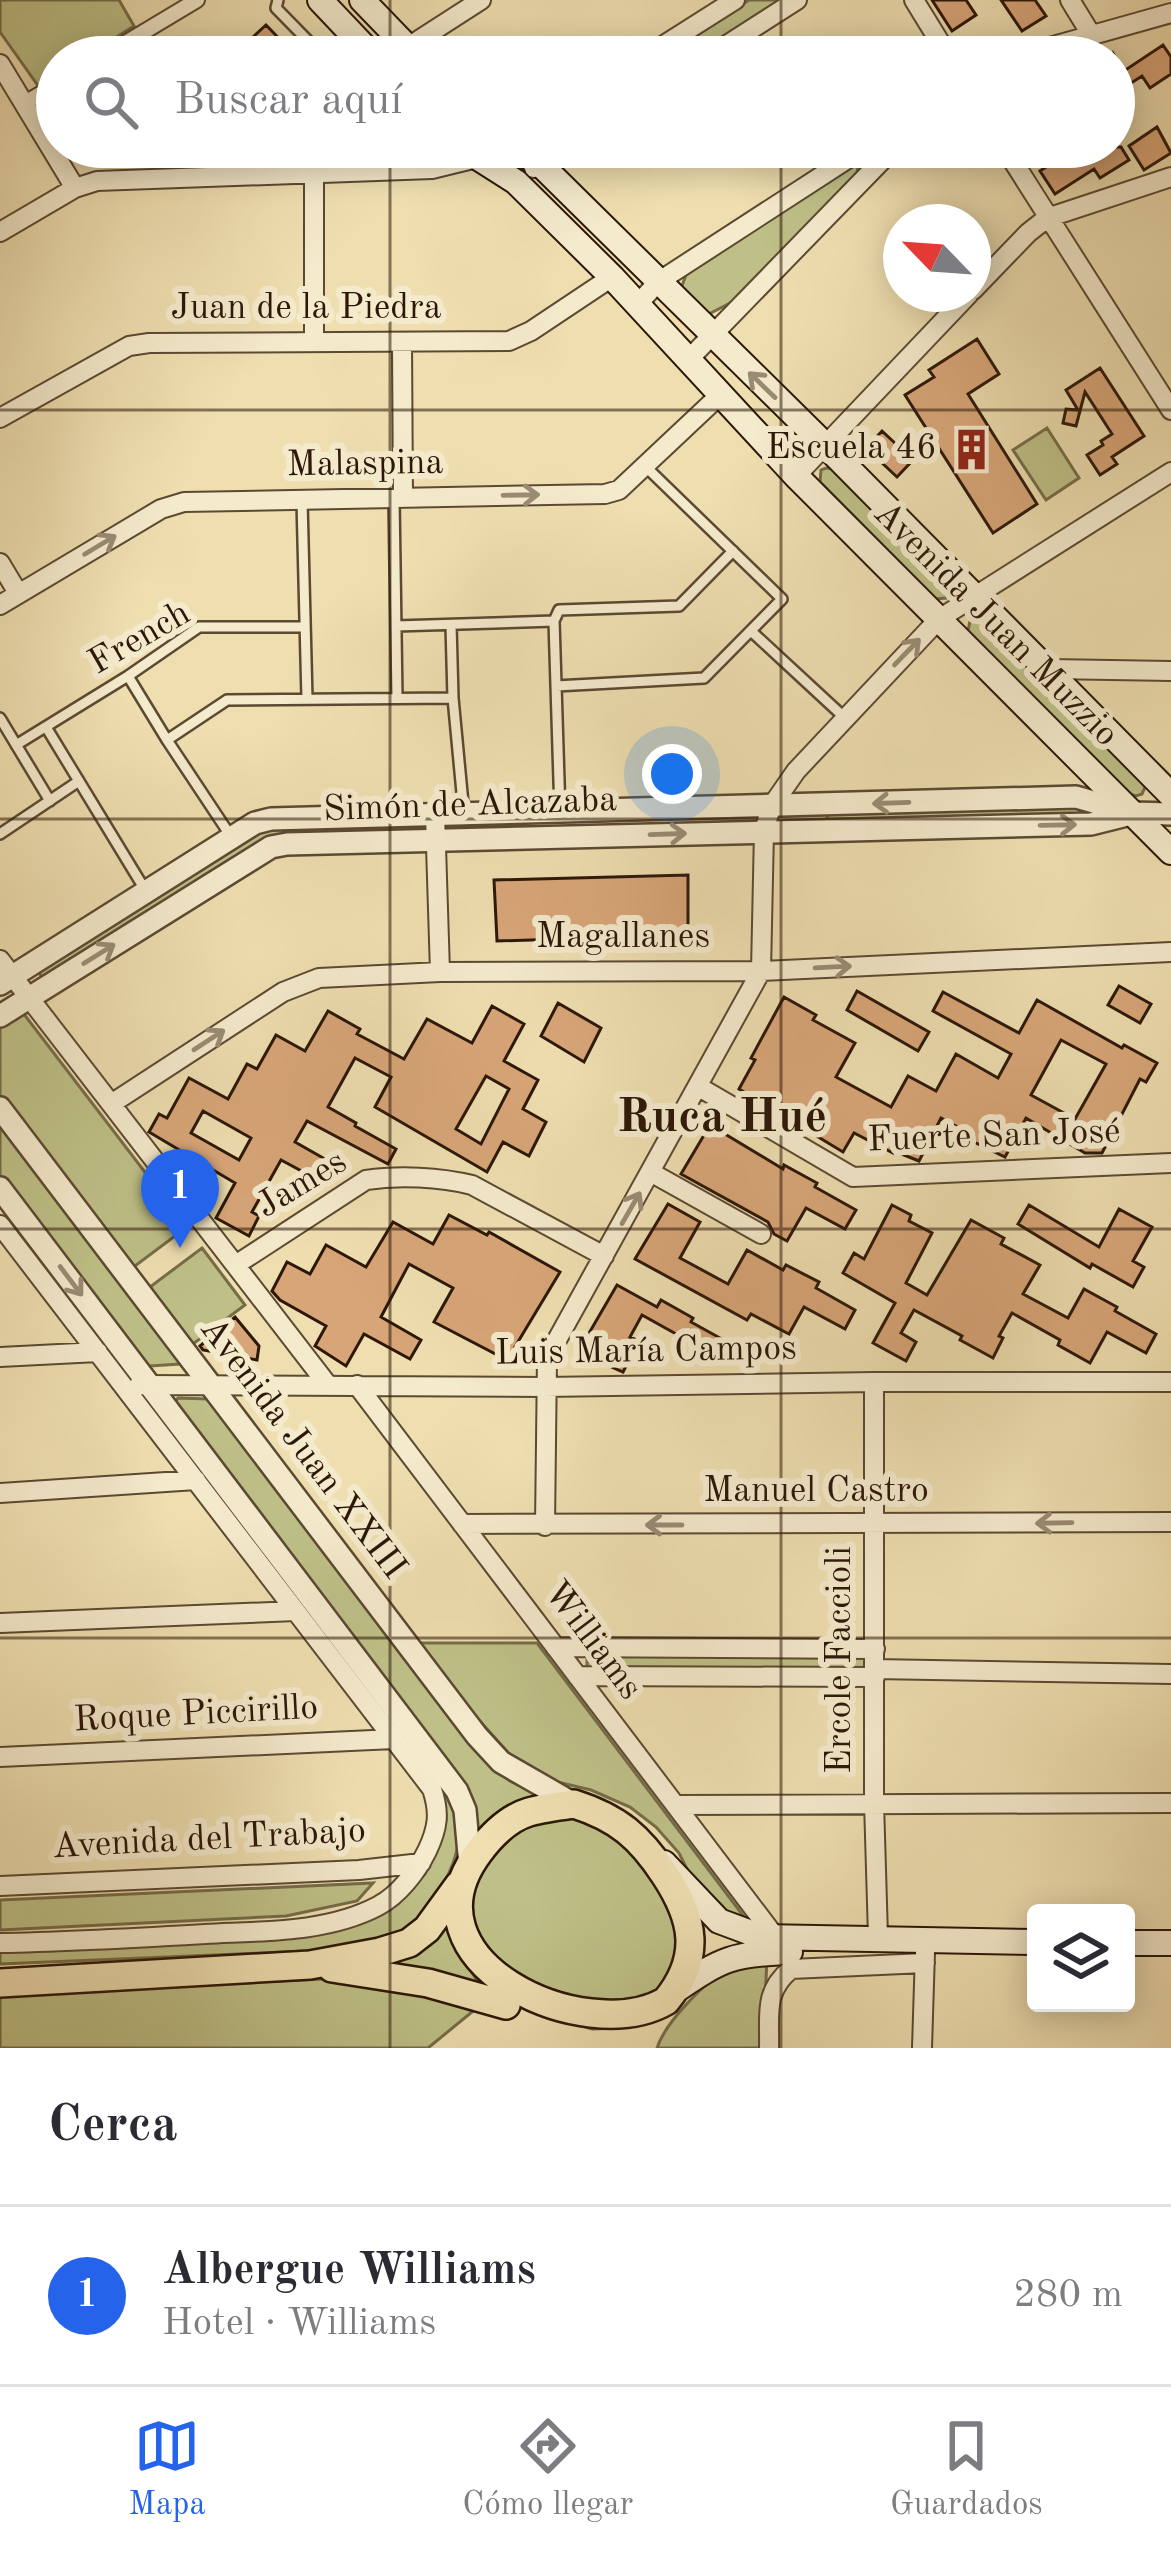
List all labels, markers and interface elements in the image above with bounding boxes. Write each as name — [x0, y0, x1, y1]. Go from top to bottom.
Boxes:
search box — [36, 36, 1135, 168]
icon: search — [78, 69, 144, 135]
text: Buscar aquí — [174, 79, 403, 124]
north arrow — [883, 204, 991, 312]
street label: Juan de la Piedra — [170, 291, 442, 327]
one-way arrow — [748, 371, 778, 399]
building icon: Escuela 46 — [948, 426, 994, 472]
place label: Escuela 46 — [766, 431, 937, 467]
street label: Malaspina — [286, 446, 444, 484]
one-way arrow — [501, 484, 540, 507]
street label: Avenida Juan Muzzio — [866, 496, 1124, 754]
one-way arrow — [83, 533, 117, 557]
street label: French — [83, 596, 197, 682]
one-way arrow — [892, 638, 920, 667]
your location — [642, 744, 702, 804]
street label: Simón de Alcazaba — [322, 783, 618, 829]
one-way arrow — [872, 792, 911, 815]
one-way arrow — [1038, 813, 1077, 836]
one-way arrow — [648, 822, 687, 845]
street label: Magallanes — [536, 920, 710, 956]
one-way arrow — [81, 942, 115, 966]
one-way arrow — [813, 955, 852, 978]
one-way arrow — [191, 1028, 225, 1053]
district label: Ruca Hué — [617, 1094, 827, 1142]
street label: Fuerte San José — [867, 1115, 1121, 1159]
street label: James — [251, 1144, 353, 1226]
pin: 1 — [141, 1149, 219, 1248]
one-way arrow — [620, 1191, 644, 1226]
one-way arrow — [58, 1264, 83, 1297]
street label: Avenida Juan XXIII — [192, 1311, 412, 1587]
street label: Luis María Campos — [495, 1331, 797, 1373]
street label: Manuel Castro — [703, 1474, 929, 1510]
one-way arrow — [1035, 1512, 1074, 1534]
one-way arrow — [645, 1514, 684, 1536]
street label: Ercole Faccioli — [823, 1546, 859, 1774]
street label: Williams — [536, 1575, 648, 1707]
street label: Roque Piccirillo — [73, 1691, 319, 1739]
street label: Avenida del Trabajo — [51, 1814, 367, 1866]
map controls — [1027, 1904, 1135, 2012]
button: layers — [1027, 1904, 1135, 2012]
text: Cerca — [48, 2101, 178, 2152]
text: Albergue Williams — [162, 2249, 536, 2294]
text: 1 — [76, 2276, 98, 2315]
text: 280 m — [1013, 2276, 1123, 2315]
text: Hotel · Williams — [162, 2304, 436, 2343]
tab: Mapa — [128, 2413, 206, 2526]
tab: Cómo llegar — [462, 2413, 633, 2526]
tab: Guardados — [890, 2413, 1043, 2526]

